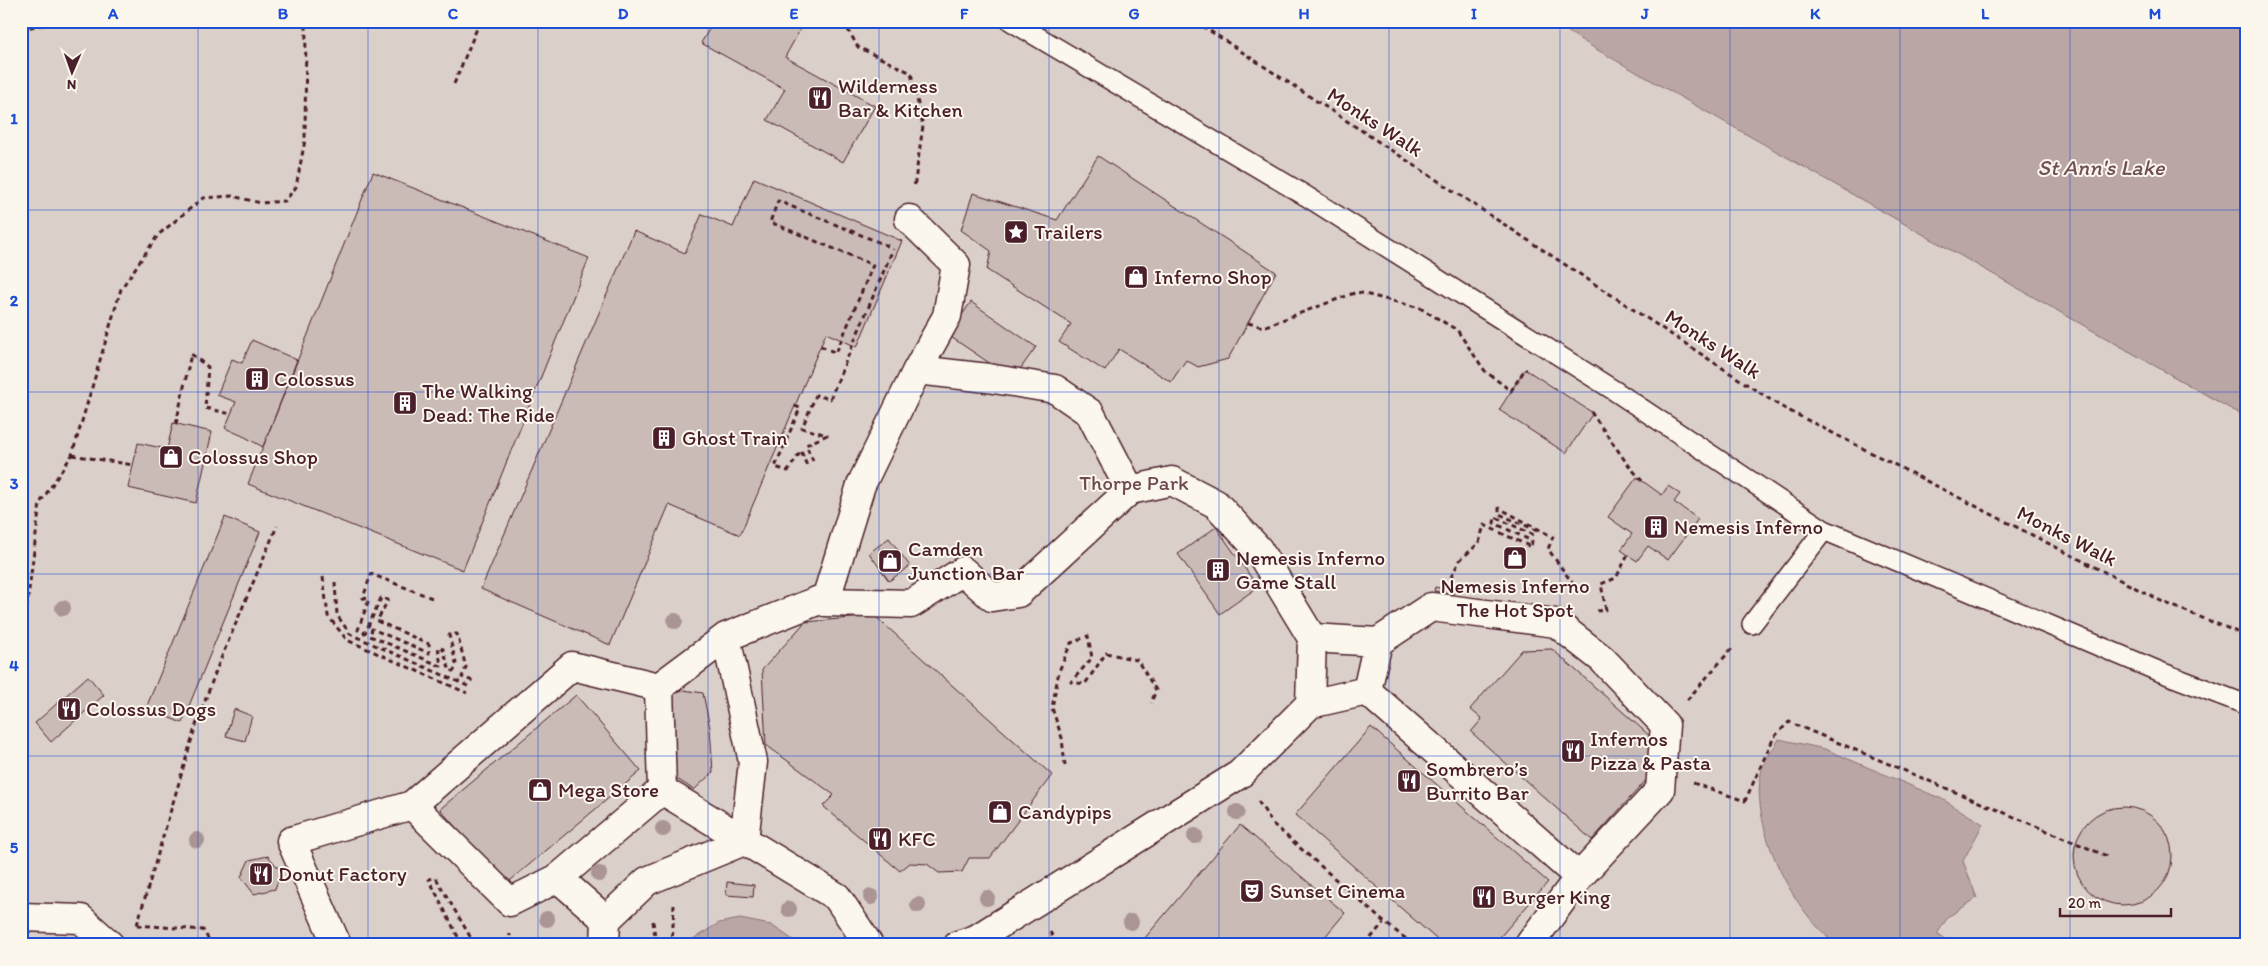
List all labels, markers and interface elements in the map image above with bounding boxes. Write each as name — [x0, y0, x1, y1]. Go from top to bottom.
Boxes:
text: A — [107, 4, 119, 23]
text: B — [278, 4, 289, 23]
text: C — [448, 4, 459, 23]
text: D — [618, 4, 629, 23]
text: E — [790, 4, 799, 23]
text: F — [960, 4, 969, 23]
text: G — [1128, 4, 1140, 23]
text: H — [1298, 4, 1310, 23]
text: I — [1471, 4, 1477, 23]
text: J — [1640, 4, 1649, 23]
text: K — [1810, 4, 1821, 23]
text: L — [1981, 4, 1990, 23]
text: M — [2149, 4, 2161, 23]
north arrow — [48, 48, 98, 98]
place label: Wilderness Bar & Kitchen — [838, 73, 963, 122]
text: N — [67, 76, 77, 93]
street label: Monks Walk — [1323, 81, 1428, 162]
restaurant icon: Wilderness Bar & Kitchen — [807, 85, 833, 111]
text: 1 — [10, 109, 18, 128]
water label: St Ann's Lake — [2038, 154, 2166, 181]
place icon: Trailers — [1003, 219, 1029, 245]
place label: Trailers — [1034, 219, 1103, 244]
shop icon: Inferno Shop — [1123, 264, 1149, 290]
place label: Inferno Shop — [1154, 264, 1272, 289]
text: 2 — [10, 291, 19, 310]
street label: Monks Walk — [1661, 303, 1766, 384]
building icon: Colossus — [244, 366, 270, 392]
place label: Colossus — [274, 366, 355, 391]
place label: The Walking Dead: The Ride — [422, 378, 555, 427]
building icon: The Walking Dead: The Ride — [392, 390, 418, 416]
building icon: Ghost Train — [651, 425, 677, 451]
place label: Ghost Train — [682, 425, 787, 450]
shop icon: Colossus Shop — [158, 444, 184, 470]
place label: Colossus Shop — [188, 444, 318, 469]
park label: Thorpe Park — [1079, 470, 1189, 495]
text: 3 — [10, 474, 19, 493]
street label: Monks Walk — [2013, 500, 2122, 572]
building icon: Nemesis Inferno — [1643, 514, 1669, 540]
place label: Nemesis Inferno — [1674, 514, 1823, 539]
place label: Camden Junction Bar — [908, 536, 1024, 585]
place label: Nemesis Inferno Game Stall — [1236, 545, 1385, 594]
shop icon: Nemesis Inferno The Hot Spot — [1502, 545, 1528, 571]
shop icon: Camden Junction Bar — [877, 548, 903, 574]
building icon: Nemesis Inferno Game Stall — [1205, 557, 1231, 583]
place label: Nemesis Inferno The Hot Spot — [1440, 573, 1590, 622]
text: 4 — [9, 656, 19, 675]
restaurant icon: Colossus Dogs — [56, 696, 82, 722]
place label: Colossus Dogs — [86, 696, 216, 721]
place label: Infernos Pizza & Pasta — [1590, 726, 1711, 775]
restaurant icon: Infernos Pizza & Pasta — [1560, 738, 1586, 764]
place label: Sombrero’s Burrito Bar — [1426, 756, 1530, 805]
restaurant icon: Sombrero’s Burrito Bar — [1396, 768, 1422, 794]
shop icon: Mega Store — [527, 777, 553, 803]
place label: Mega Store — [558, 777, 659, 802]
shop icon: Candypips — [987, 799, 1013, 825]
place label: Candypips — [1018, 799, 1112, 824]
restaurant icon: KFC — [867, 826, 893, 852]
place label: KFC — [898, 826, 936, 851]
text: 5 — [10, 838, 19, 857]
restaurant icon: Donut Factory — [248, 861, 274, 887]
place label: Donut Factory — [278, 861, 407, 886]
theatre icon: Sunset Cinema — [1239, 878, 1265, 904]
place label: Sunset Cinema — [1270, 878, 1405, 903]
restaurant icon: Burger King — [1471, 884, 1497, 910]
place label: Burger King — [1502, 884, 1611, 909]
scale bar — [2060, 886, 2172, 918]
text: 20 m — [2068, 894, 2102, 912]

